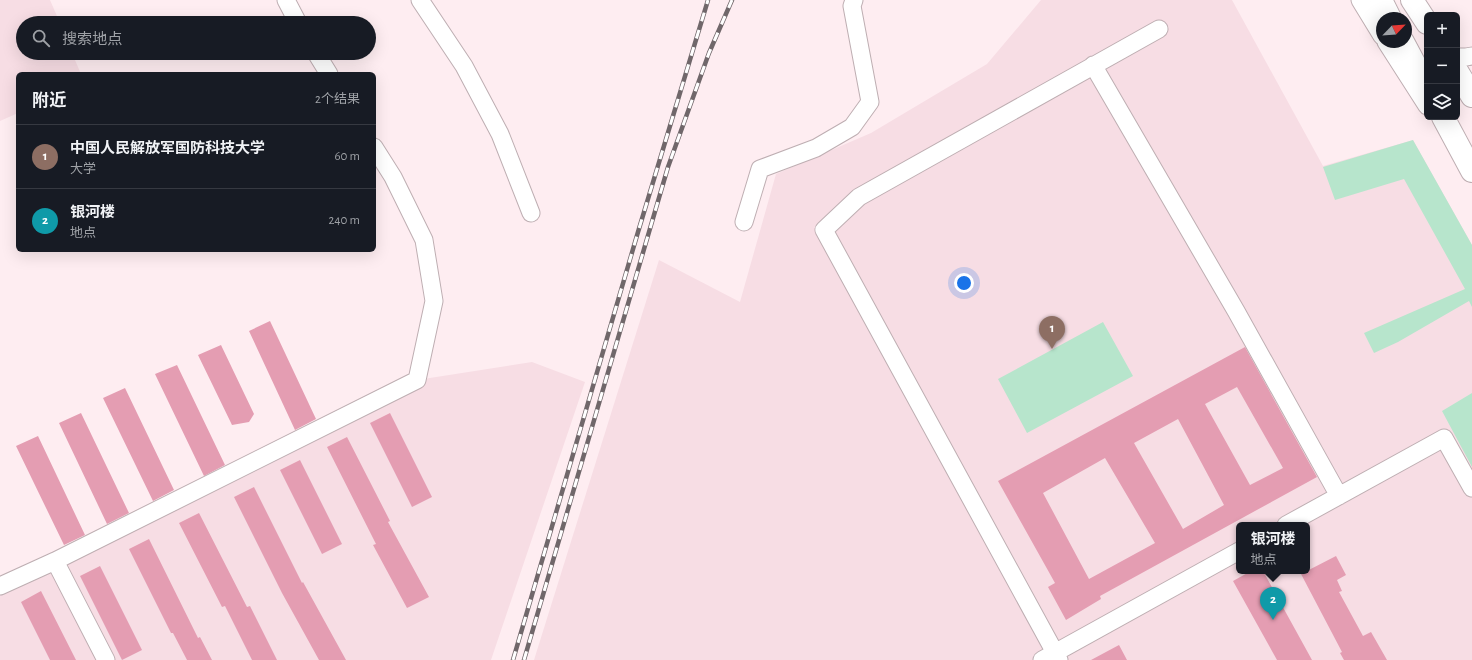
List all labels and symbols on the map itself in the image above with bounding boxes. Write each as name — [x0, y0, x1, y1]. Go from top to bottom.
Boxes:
north arrow — [1376, 12, 1412, 48]
your location — [954, 273, 974, 293]
pin: 1 — [1039, 316, 1065, 349]
pin: 2 — [1260, 587, 1286, 620]

